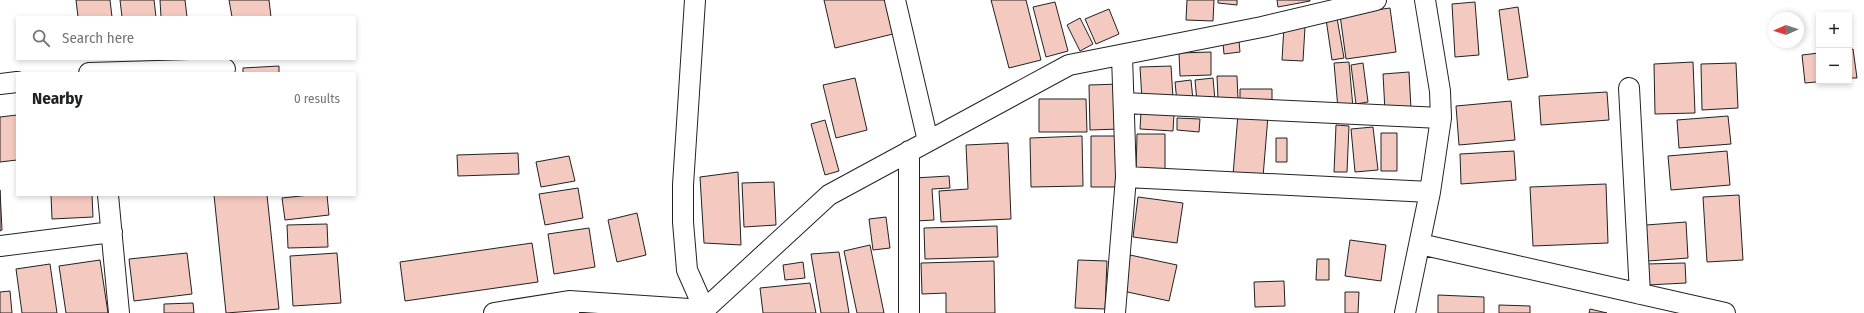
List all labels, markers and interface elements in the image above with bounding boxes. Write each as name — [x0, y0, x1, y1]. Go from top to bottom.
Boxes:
north arrow — [1768, 12, 1804, 48]
map controls — [1816, 12, 1852, 84]
button: + — [1816, 12, 1852, 48]
search box — [16, 16, 356, 60]
icon: search — [30, 27, 52, 49]
text: Search here — [62, 29, 134, 47]
button: − — [1816, 48, 1852, 84]
text: Nearby — [32, 88, 83, 109]
text: 0 results — [294, 91, 340, 106]

